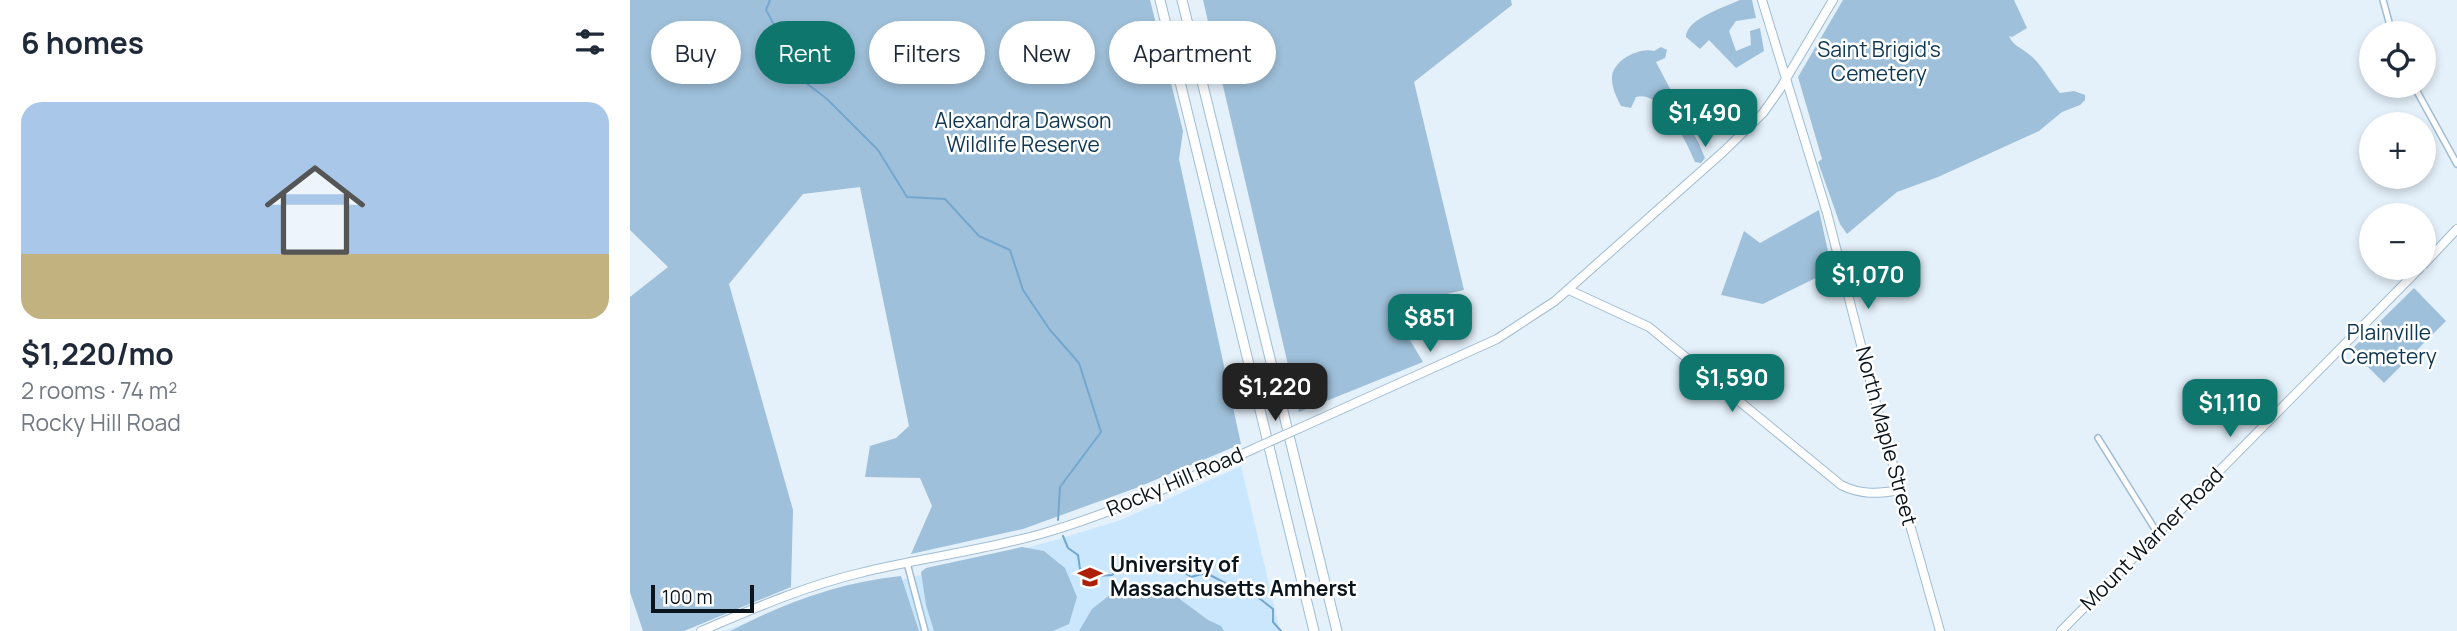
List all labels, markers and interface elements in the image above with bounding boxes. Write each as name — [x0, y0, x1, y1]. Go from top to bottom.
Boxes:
chip: Buy — [651, 21, 741, 84]
chip: Rent — [755, 21, 855, 84]
chip: Filters — [869, 21, 985, 84]
chip: New — [999, 21, 1095, 84]
chip: Apartment — [1109, 21, 1276, 84]
map controls — [2359, 21, 2436, 280]
button: locate — [2359, 21, 2436, 98]
text: 6 homes — [21, 22, 144, 63]
icon: filters — [571, 23, 609, 61]
park label: Saint Brigid's Cemetery — [1817, 35, 1941, 87]
pin: $1,490 — [1648, 90, 1762, 149]
text: $1,490 — [1668, 96, 1742, 128]
park label: Alexandra Dawson Wildlife Reserve — [934, 106, 1112, 158]
button: + — [2359, 112, 2436, 189]
icon: home — [252, 147, 378, 273]
button: − — [2359, 203, 2436, 280]
pin: $1,070 — [1811, 252, 1925, 311]
text: $1,070 — [1831, 258, 1905, 290]
pin: $851 — [1389, 294, 1471, 354]
text: $851 — [1404, 301, 1456, 333]
park label: Plainville Cemetery — [2341, 318, 2437, 370]
text: $1,220/mo — [21, 333, 174, 374]
street label: North Maple Street — [1850, 343, 1924, 528]
pin: $1,590 — [1675, 354, 1789, 414]
text: $1,590 — [1695, 361, 1769, 393]
pin: $1,220 — [1218, 364, 1332, 423]
text: $1,220 — [1238, 370, 1312, 402]
text: 2 rooms · 74 m² — [21, 374, 177, 406]
pin: $1,110 — [2173, 380, 2287, 439]
text: $1,110 — [2198, 386, 2262, 418]
text: Rocky Hill Road — [21, 406, 181, 438]
street label: Rocky Hill Road — [1102, 440, 1247, 522]
street label: Mount Warner Road — [2074, 461, 2229, 616]
place label: University of Massachusetts Amherst — [1110, 550, 1357, 602]
school or university icon: University of Massachusetts Amherst — [1076, 563, 1104, 591]
scale bar — [651, 582, 754, 614]
text: 100 m — [662, 584, 713, 610]

